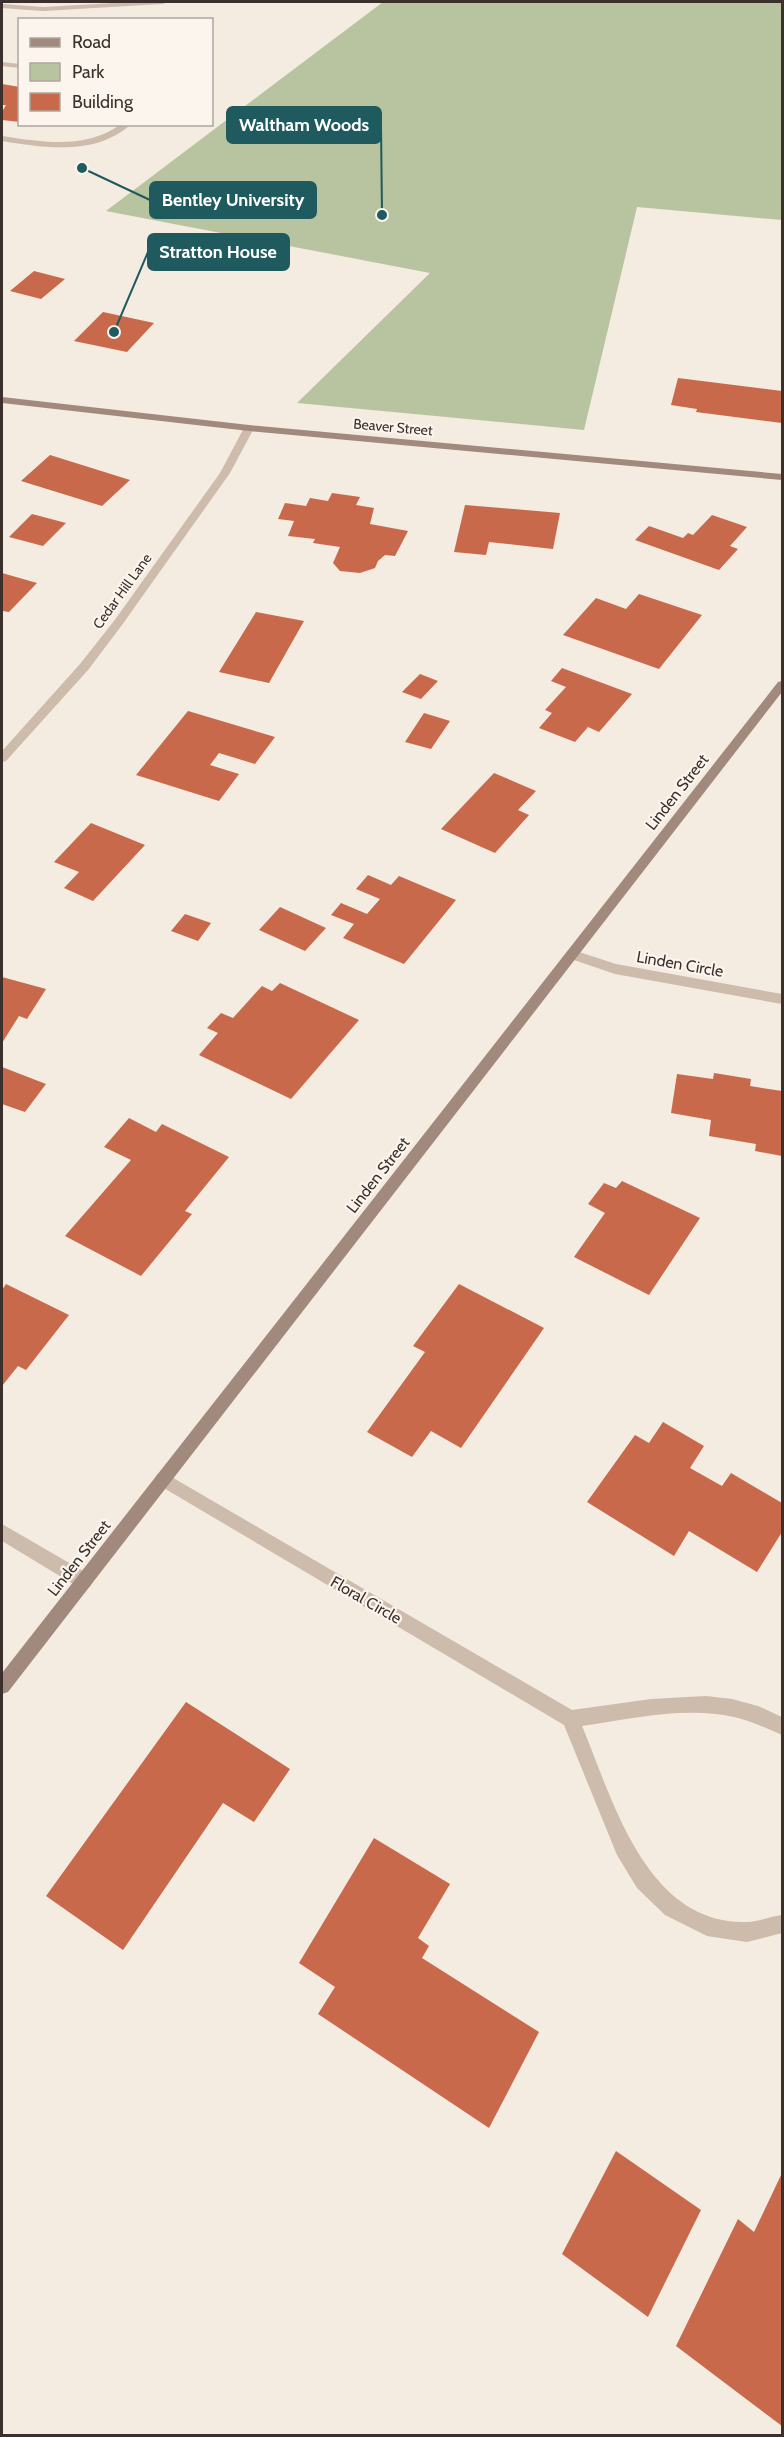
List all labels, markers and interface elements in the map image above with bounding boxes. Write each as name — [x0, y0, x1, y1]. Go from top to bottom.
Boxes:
legend — [18, 18, 213, 126]
text: Road — [72, 31, 111, 53]
text: Park — [72, 61, 105, 83]
text: Building — [72, 91, 134, 113]
callout: Waltham Woods — [227, 107, 381, 143]
text: Waltham Woods — [239, 114, 369, 136]
callout: Bentley University — [150, 182, 316, 218]
text: Bentley University — [162, 189, 305, 211]
callout: Stratton House — [148, 234, 289, 270]
text: Stratton House — [159, 241, 277, 263]
street label: Beaver Street — [353, 415, 434, 439]
street label: Cedar Hill Lane — [89, 550, 155, 632]
street label: Linden Street — [641, 750, 713, 834]
street label: Linden Circle — [635, 947, 725, 981]
street label: Linden Street — [342, 1133, 414, 1217]
street label: Linden Street — [43, 1516, 115, 1600]
street label: Floral Circle — [327, 1572, 405, 1628]

